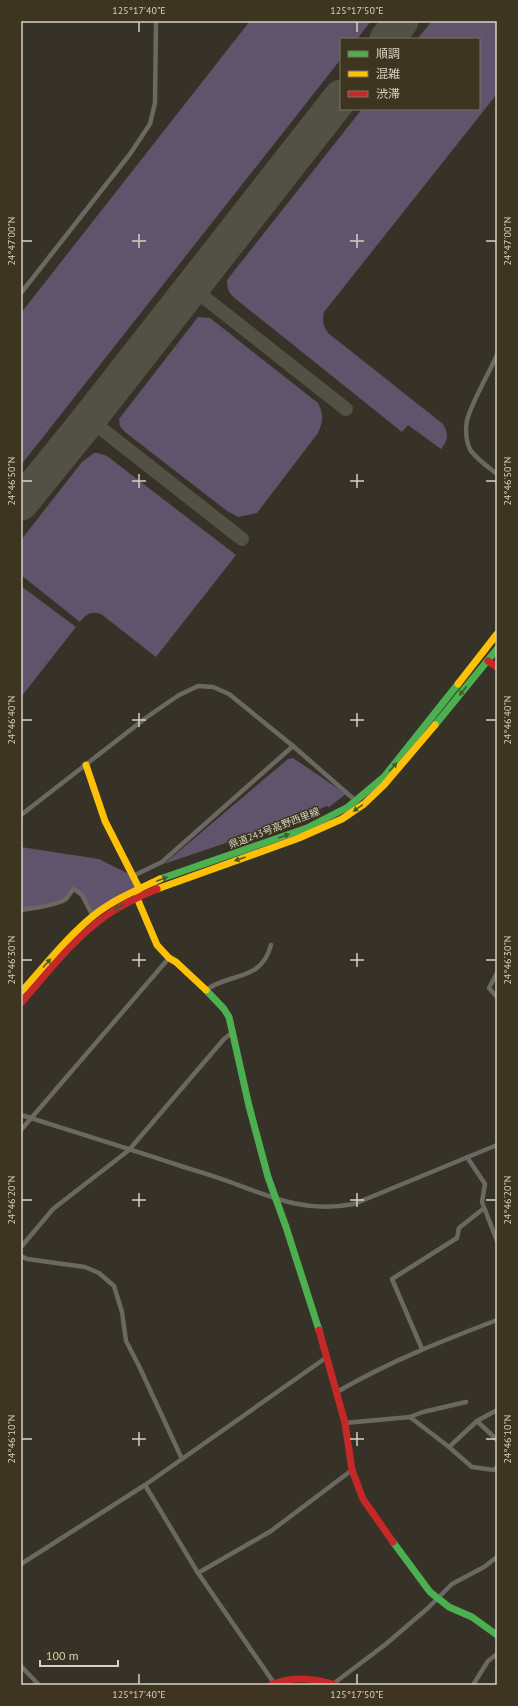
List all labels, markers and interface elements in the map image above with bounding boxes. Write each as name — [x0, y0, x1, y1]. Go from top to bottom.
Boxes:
text: 125°17'40"E — [112, 4, 166, 17]
text: 125°17'50"E — [330, 4, 384, 17]
legend — [340, 38, 480, 110]
text: 順調 — [376, 46, 400, 61]
text: 混雑 — [376, 66, 400, 81]
text: 渋滞 — [376, 86, 400, 101]
text: 24°47'00"N — [5, 216, 18, 266]
text: 24°47'00"N — [501, 216, 514, 266]
text: 24°46'50"N — [5, 456, 18, 506]
text: 24°46'50"N — [501, 456, 514, 506]
one-way arrow — [459, 685, 468, 696]
text: 24°46'40"N — [5, 695, 18, 745]
text: 24°46'40"N — [501, 695, 514, 745]
one-way arrow — [388, 762, 397, 772]
one-way arrow — [353, 804, 364, 812]
street label: 県道243号高野西里線 — [227, 805, 321, 851]
one-way arrow — [279, 833, 291, 839]
one-way arrow — [233, 857, 245, 863]
one-way arrow — [156, 875, 168, 881]
one-way arrow — [113, 904, 125, 911]
text: 24°46'30"N — [5, 935, 18, 985]
text: 24°46'30"N — [501, 935, 514, 985]
one-way arrow — [42, 958, 52, 968]
text: 24°46'20"N — [5, 1175, 18, 1225]
text: 24°46'20"N — [501, 1175, 514, 1225]
text: 24°46'10"N — [5, 1414, 18, 1464]
text: 24°46'10"N — [501, 1414, 514, 1464]
scale bar — [40, 1642, 118, 1668]
text: 100 m — [46, 1648, 79, 1663]
text: 125°17'40"E — [112, 1688, 166, 1701]
text: 125°17'50"E — [330, 1688, 384, 1701]

